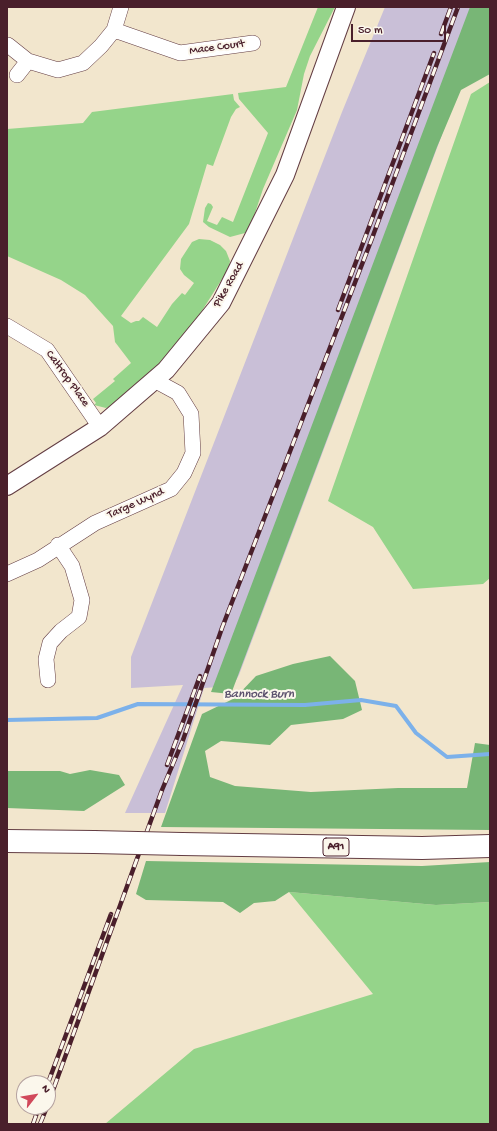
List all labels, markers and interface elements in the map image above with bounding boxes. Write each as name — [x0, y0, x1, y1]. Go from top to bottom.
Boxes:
scale bar — [353, 16, 448, 42]
text: 50 m — [358, 24, 383, 38]
street label: Mace Court — [188, 37, 246, 59]
street label: Pike Road — [210, 260, 248, 310]
street label: Caltrop Place — [42, 348, 92, 410]
street label: Targe Wynd — [106, 485, 166, 523]
water label: Bannock Burn — [224, 687, 294, 703]
road number: A91 — [323, 838, 349, 856]
north arrow — [16, 1075, 56, 1115]
text: N — [38, 1083, 52, 1096]

